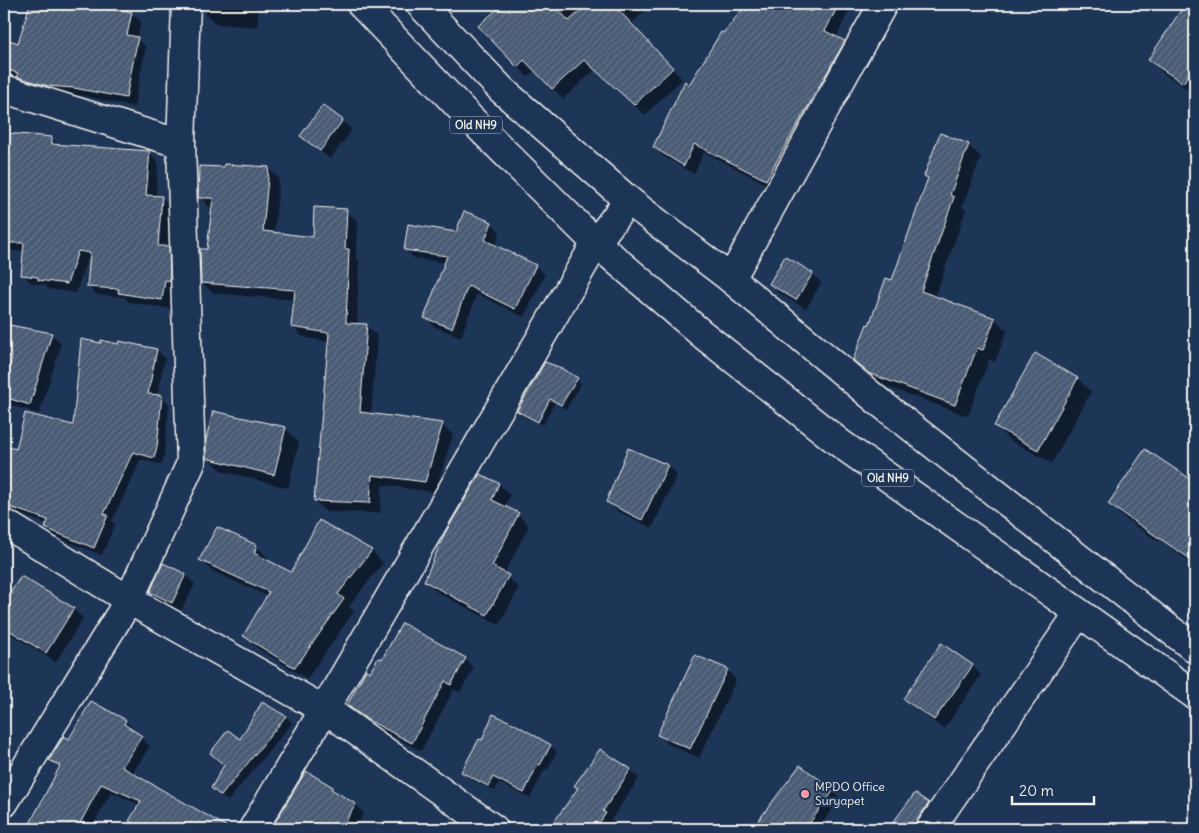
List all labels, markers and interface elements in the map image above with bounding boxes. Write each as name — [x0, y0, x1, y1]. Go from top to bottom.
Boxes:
road number: Old NH9 — [450, 116, 502, 134]
road number: Old NH9 — [862, 469, 914, 486]
scale bar — [1012, 773, 1094, 805]
place label: MPDO Office Suryapet — [815, 779, 885, 808]
text: 20 m — [1019, 781, 1054, 800]
marker: MPDO Office Suryapet — [799, 788, 811, 800]

